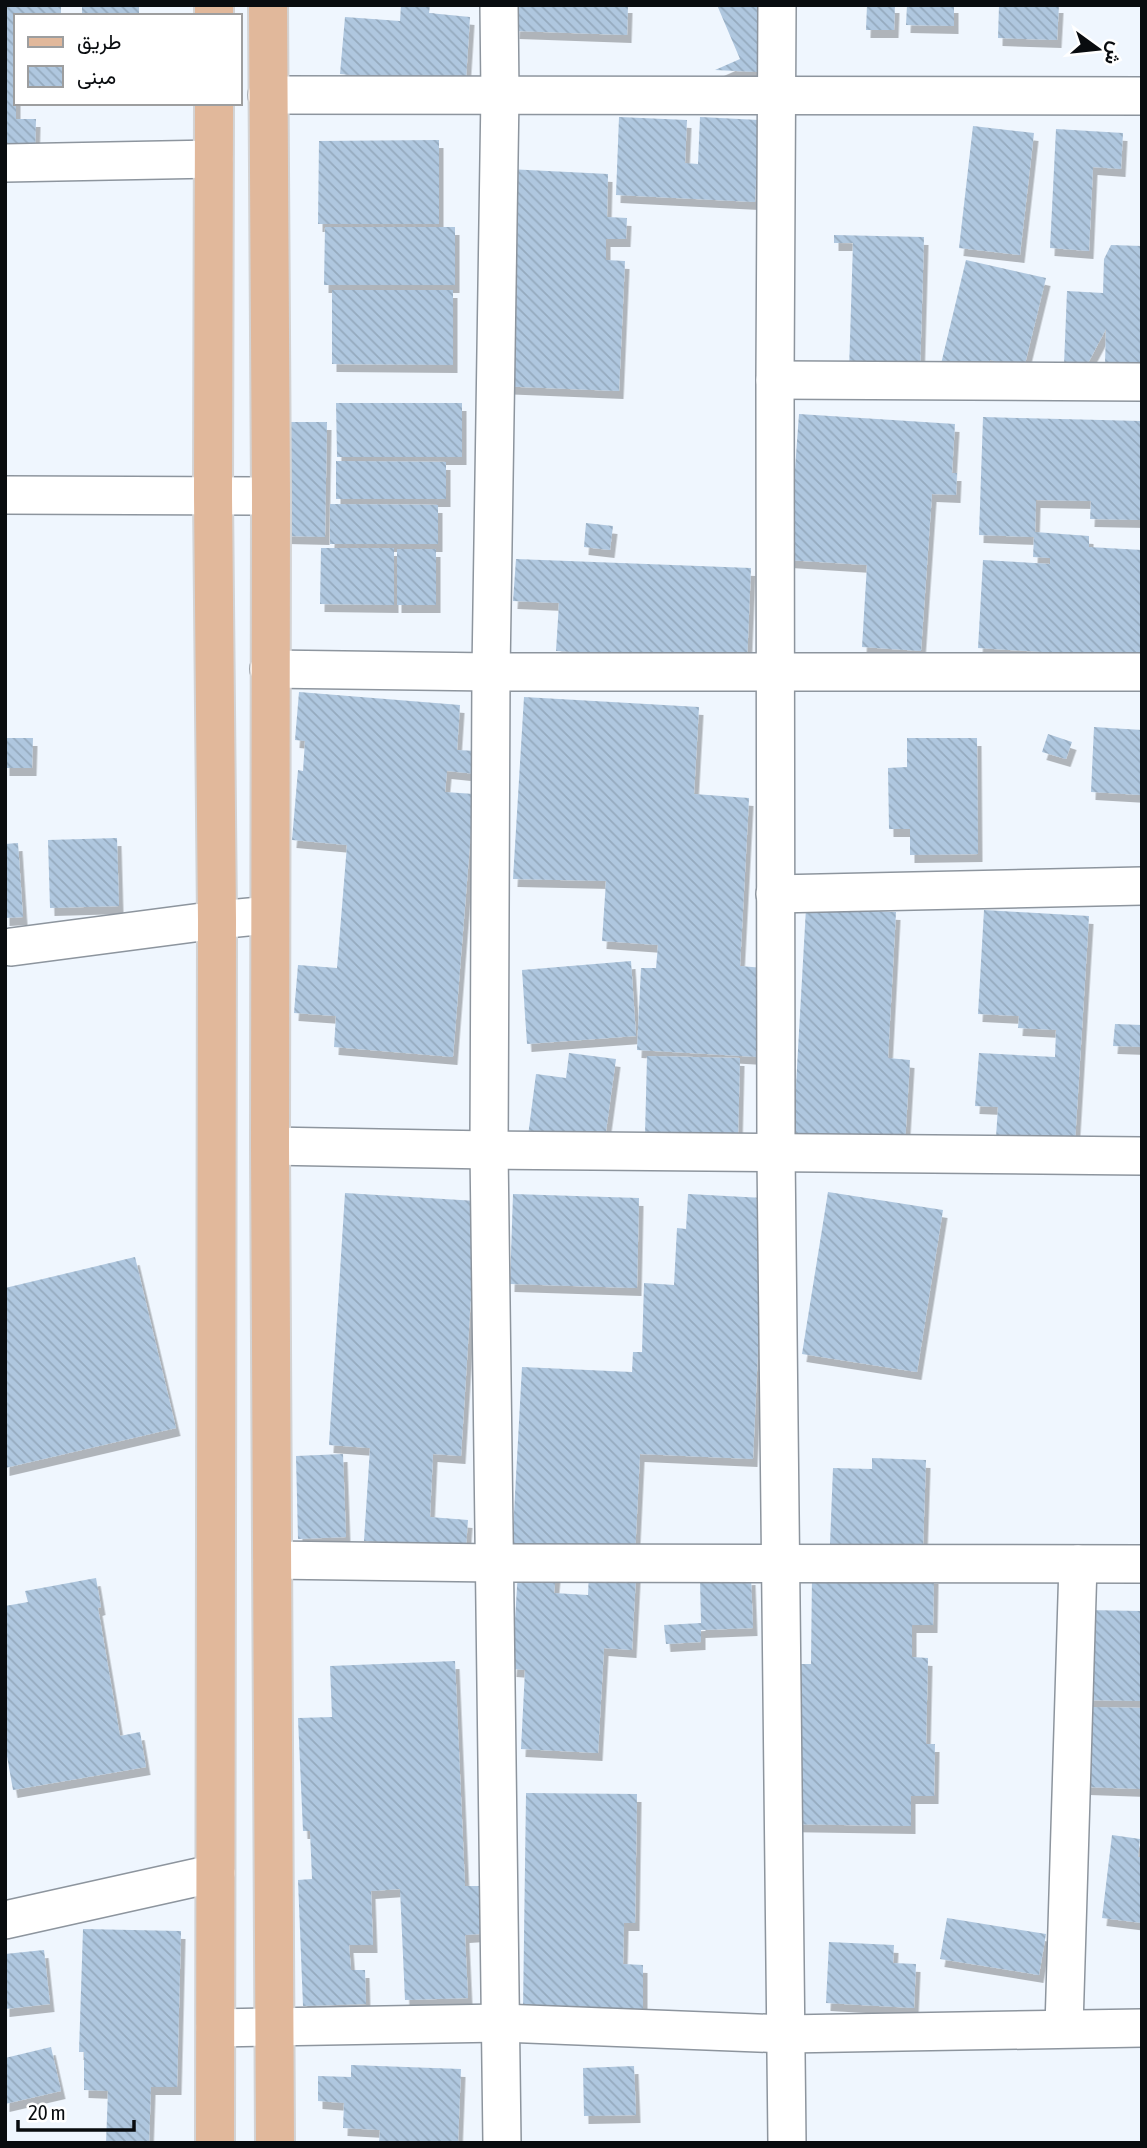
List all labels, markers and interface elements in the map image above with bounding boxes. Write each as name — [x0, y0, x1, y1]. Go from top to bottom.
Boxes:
legend — [14, 14, 242, 105]
north arrow — [1063, 14, 1133, 84]
text: طريق — [77, 29, 122, 55]
text: ش — [1100, 39, 1128, 67]
text: مبنى — [77, 64, 116, 89]
scale bar — [18, 2088, 133, 2132]
text: 20 m — [28, 2100, 66, 2124]

